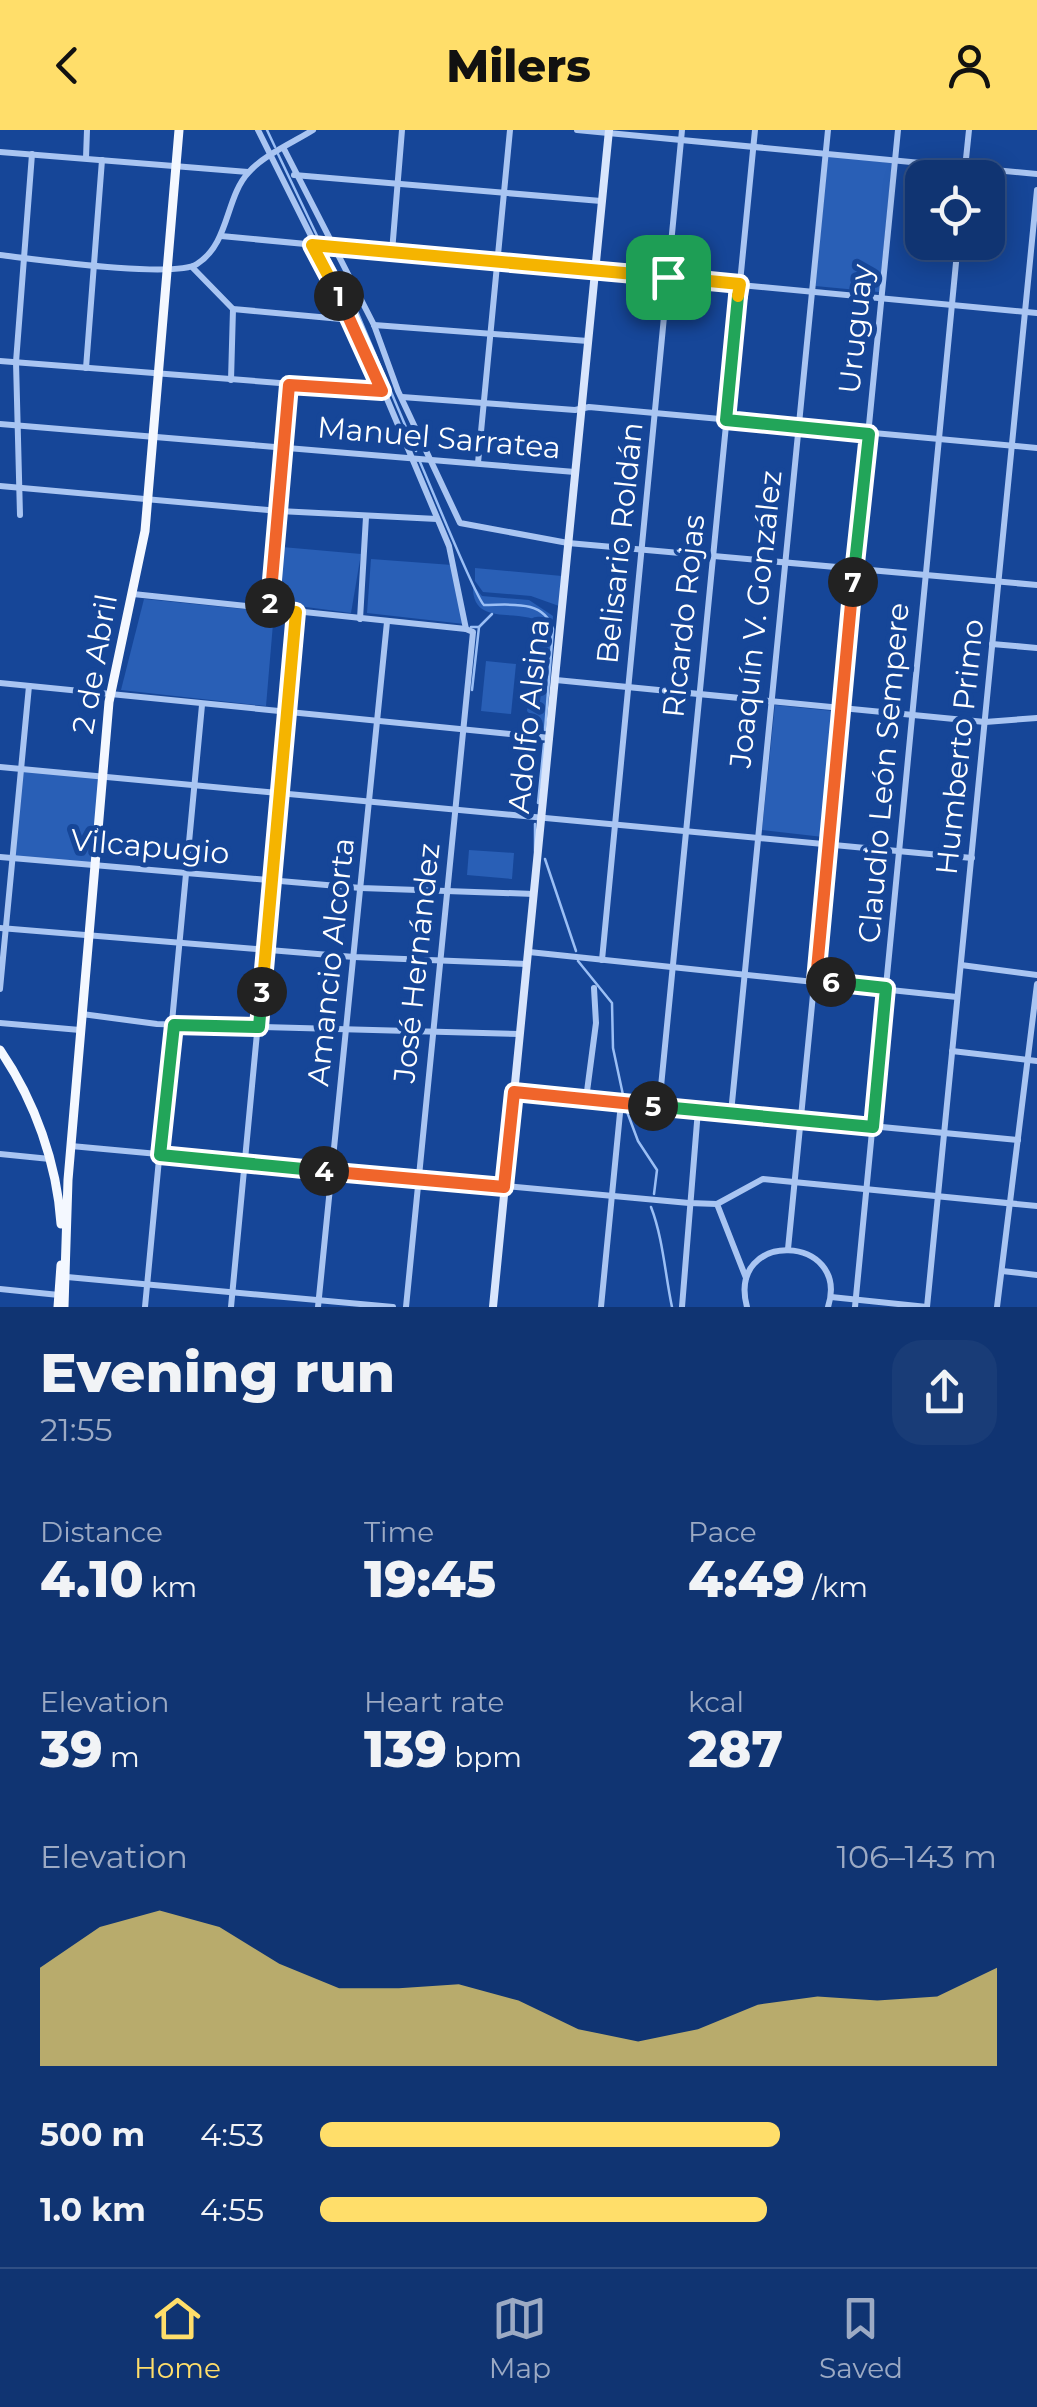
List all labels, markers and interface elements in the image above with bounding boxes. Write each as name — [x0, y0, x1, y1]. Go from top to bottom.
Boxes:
icon: back — [40, 38, 95, 93]
text: Milers — [446, 38, 591, 93]
icon: person — [942, 38, 997, 93]
map controls — [905, 160, 1005, 260]
button: locate — [905, 160, 1005, 260]
pin — [626, 235, 711, 320]
icon: arrive — [641, 250, 696, 305]
street label: Uruguay — [830, 262, 881, 396]
pin: 1 — [314, 271, 364, 321]
text: 1 — [334, 279, 344, 313]
street label: Manuel Sarratea — [316, 408, 562, 467]
street label: Belisario Roldán — [588, 420, 651, 666]
street label: Joaquín V. González — [721, 468, 790, 771]
street label: Ricardo Rojas — [654, 513, 713, 719]
pin: 7 — [828, 557, 878, 607]
text: 7 — [844, 565, 862, 599]
pin: 2 — [245, 578, 295, 628]
text: 2 — [262, 586, 278, 620]
street label: 2 de Abril — [64, 591, 125, 737]
street label: Claudio León Sempere — [850, 601, 917, 945]
street label: Adolfo Alsina — [500, 617, 557, 815]
street label: Humberto Primo — [928, 617, 991, 877]
street label: Vilcapugio — [69, 821, 231, 872]
street label: Amancio Alcorta — [299, 836, 362, 1088]
street label: José Hernández — [385, 841, 447, 1086]
pin: 6 — [806, 957, 856, 1007]
text: 6 — [822, 965, 840, 999]
pin: 3 — [237, 967, 287, 1017]
text: 3 — [254, 975, 270, 1009]
pin: 5 — [628, 1081, 678, 1131]
text: 5 — [645, 1089, 661, 1123]
pin: 4 — [299, 1146, 349, 1196]
text: 4 — [314, 1154, 334, 1188]
text: Evening run — [40, 1339, 395, 1406]
button: share — [892, 1340, 997, 1445]
text: 21:55 — [40, 1410, 113, 1449]
text: Distance — [40, 1515, 163, 1549]
text: Time — [364, 1515, 434, 1549]
text: Pace — [688, 1515, 757, 1549]
text: 4.10 — [40, 1549, 144, 1610]
text: 19:45 — [364, 1549, 496, 1610]
text: 4:49 — [688, 1549, 805, 1610]
text: km — [144, 1570, 197, 1604]
text: /km — [805, 1570, 868, 1604]
text: Elevation — [40, 1685, 169, 1719]
text: Heart rate — [364, 1685, 505, 1719]
text: kcal — [688, 1685, 744, 1719]
text: 39 — [40, 1719, 103, 1780]
text: 139 — [364, 1719, 447, 1780]
text: 287 — [688, 1719, 783, 1780]
text: m — [103, 1740, 140, 1774]
text: bpm — [447, 1740, 522, 1774]
text: Elevation — [40, 1837, 188, 1876]
text: 106–143 m — [837, 1837, 997, 1876]
text: 500 m — [40, 2115, 145, 2154]
text: 4:53 — [200, 2115, 264, 2154]
text: 1.0 km — [40, 2190, 146, 2229]
text: 4:55 — [200, 2190, 264, 2229]
tab: Home — [134, 2291, 221, 2385]
tab: Map — [489, 2291, 551, 2385]
tab: Saved — [819, 2291, 903, 2385]

